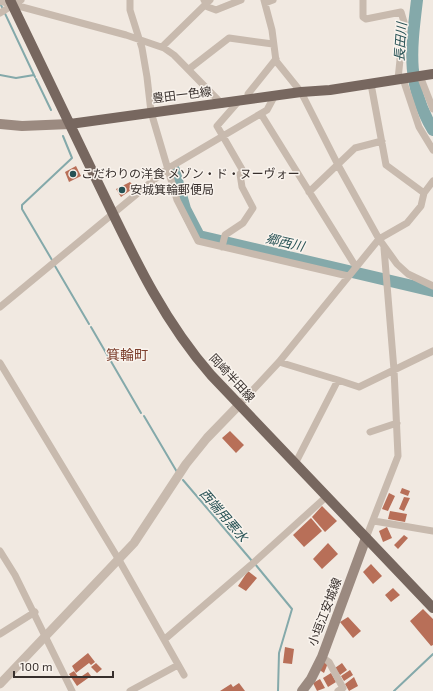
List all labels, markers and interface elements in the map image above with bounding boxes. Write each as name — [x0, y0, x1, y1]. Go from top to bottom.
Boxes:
water label: 長田川 — [391, 20, 409, 62]
street label: 豊田一色線 — [151, 83, 213, 105]
place label: こだわりの洋食 メゾン・ド・ヌーヴォー — [81, 166, 300, 180]
marker: こだわりの洋食 メゾン・ド・ヌーヴォー — [68, 169, 78, 179]
place label: 安城箕輪郵便局 — [130, 182, 214, 196]
marker: 安城箕輪郵便局 — [117, 185, 127, 195]
water label: 郷西川 — [264, 230, 308, 255]
district label: 箕輪町 — [106, 346, 148, 363]
street label: 岡崎半田線 — [207, 351, 258, 404]
water label: 西端用悪水 — [197, 485, 253, 546]
street label: 小垣江安城線 — [305, 576, 344, 648]
scale bar — [14, 653, 113, 679]
text: 100 m — [20, 659, 52, 673]

